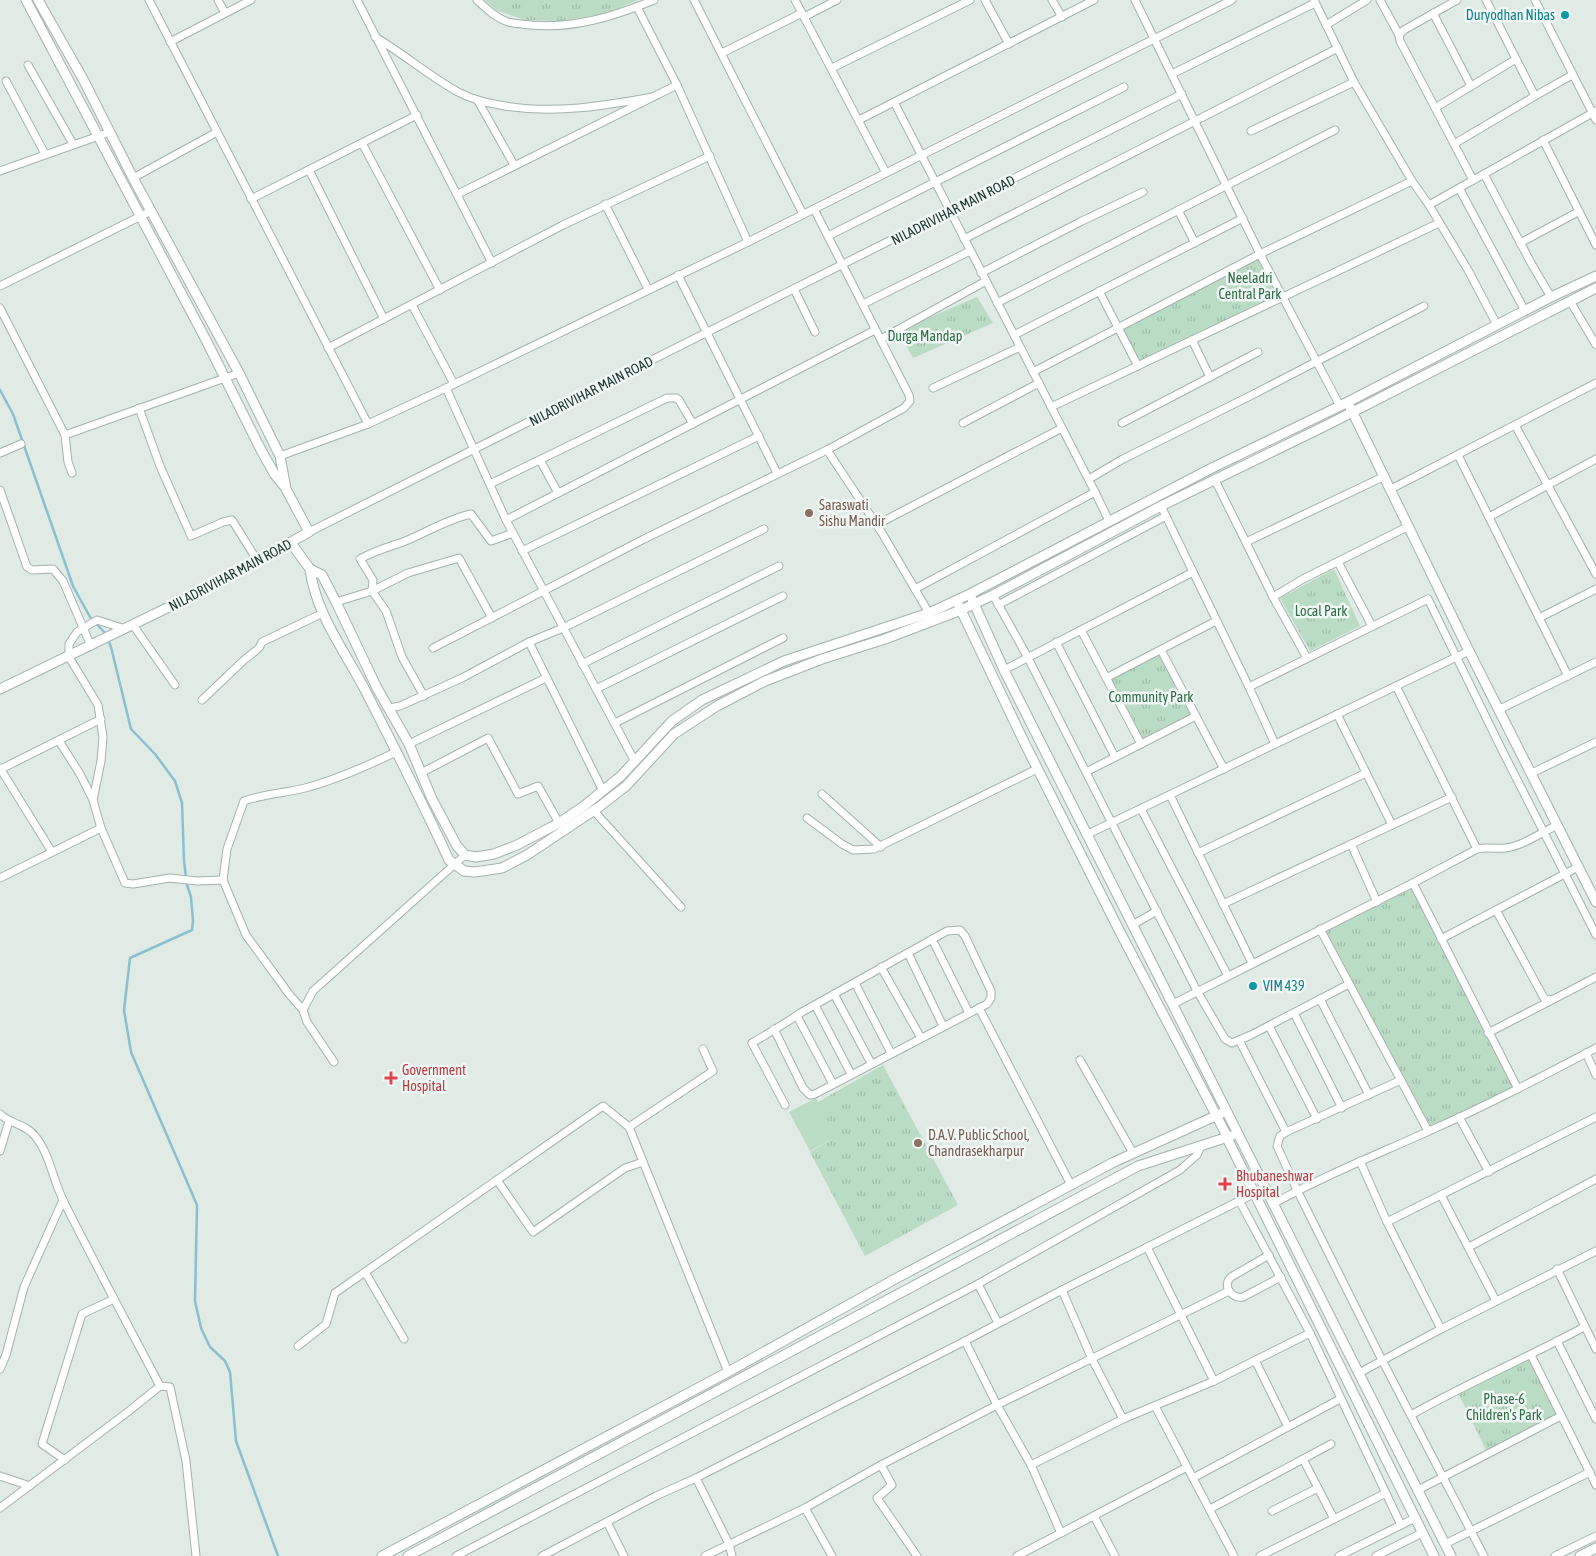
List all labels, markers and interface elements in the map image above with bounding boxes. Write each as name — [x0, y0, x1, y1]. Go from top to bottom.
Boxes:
place label: Duryodhan Nibas — [1466, 7, 1555, 23]
marker: Duryodhan Nibas — [1559, 9, 1571, 21]
street label: NILADRIVIHAR MAIN ROAD — [889, 172, 1018, 248]
park label: Neeladri Central Park — [1219, 270, 1281, 302]
park label: Durga Mandap — [888, 328, 963, 344]
street label: NILADRIVIHAR MAIN ROAD — [527, 353, 656, 429]
place label: Saraswati Sishu Mandir — [819, 497, 886, 529]
marker: Saraswati Sishu Mandir — [803, 507, 815, 519]
street label: NILADRIVIHAR MAIN ROAD — [166, 536, 294, 614]
park label: Local Park — [1295, 603, 1347, 619]
park label: Community Park — [1109, 689, 1193, 705]
place label: VIM 439 — [1263, 978, 1304, 994]
marker: VIM 439 — [1247, 980, 1259, 992]
place label: Government Hospital — [402, 1062, 466, 1094]
marker: Government Hospital — [384, 1071, 398, 1085]
place label: D.A.V. Public School, Chandrasekharpur — [928, 1127, 1030, 1159]
marker: D.A.V. Public School, Chandrasekharpur — [912, 1137, 924, 1149]
place label: Bhubaneshwar Hospital — [1236, 1168, 1314, 1200]
marker: Bhubaneshwar Hospital — [1218, 1177, 1232, 1191]
park label: Phase-6 Children's Park — [1466, 1391, 1542, 1423]

